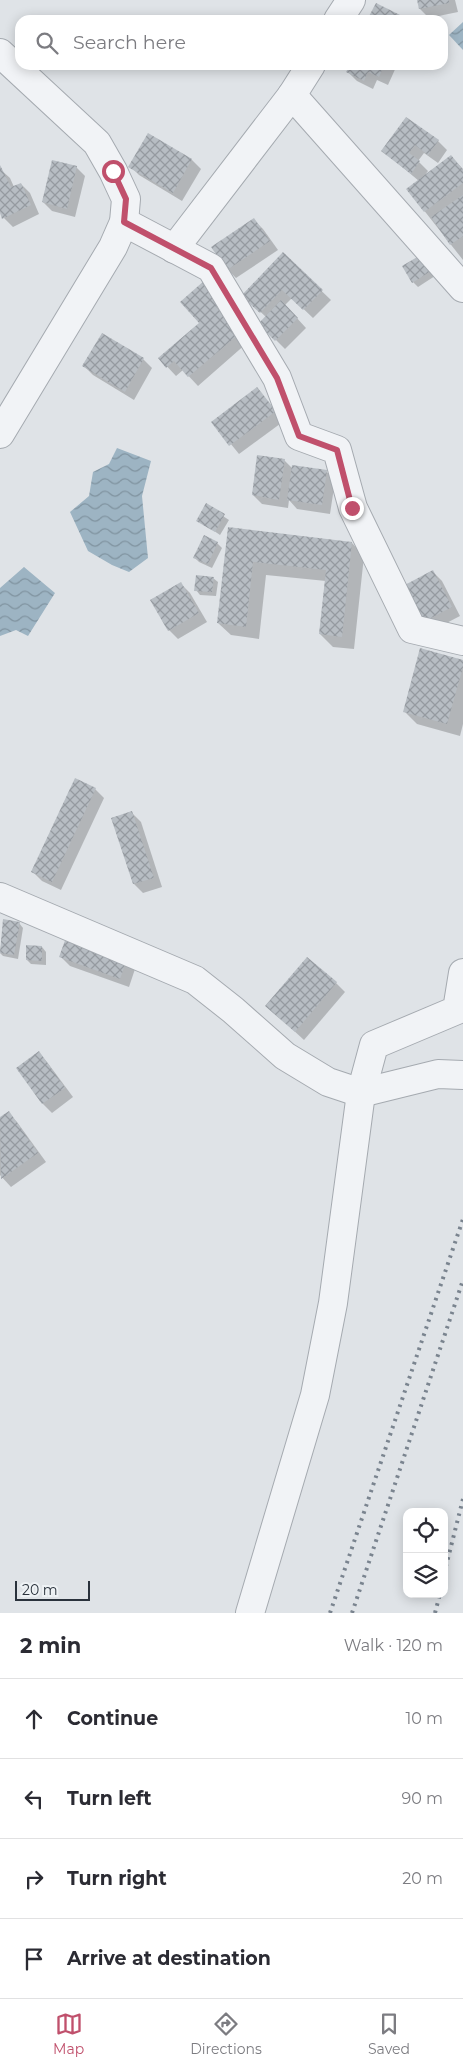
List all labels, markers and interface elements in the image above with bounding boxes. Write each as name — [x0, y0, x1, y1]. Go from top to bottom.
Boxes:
search box — [15, 15, 448, 70]
icon: search — [33, 29, 61, 57]
text: Search here — [73, 31, 186, 54]
route start — [102, 160, 125, 183]
route end — [341, 497, 364, 520]
map controls — [403, 1508, 448, 1598]
button: locate — [403, 1508, 448, 1553]
button: layers — [403, 1553, 448, 1598]
scale bar — [15, 1578, 90, 1601]
text: 20 m — [22, 1581, 58, 1599]
text: 2 min — [20, 1633, 81, 1658]
text: Walk · 120 m — [344, 1636, 443, 1655]
icon: ahead — [20, 1705, 48, 1733]
text: Continue — [67, 1707, 158, 1730]
text: 10 m — [405, 1709, 443, 1728]
icon: left — [20, 1785, 48, 1813]
text: Turn left — [67, 1787, 152, 1810]
text: 90 m — [401, 1789, 443, 1808]
icon: right — [20, 1865, 48, 1893]
text: Turn right — [67, 1867, 167, 1890]
text: 20 m — [402, 1869, 443, 1888]
icon: arrive — [20, 1945, 48, 1973]
text: Arrive at destination — [67, 1947, 271, 1970]
tab: Map — [53, 2010, 84, 2058]
tab: Directions — [190, 2010, 262, 2058]
tab: Saved — [368, 2010, 410, 2058]

